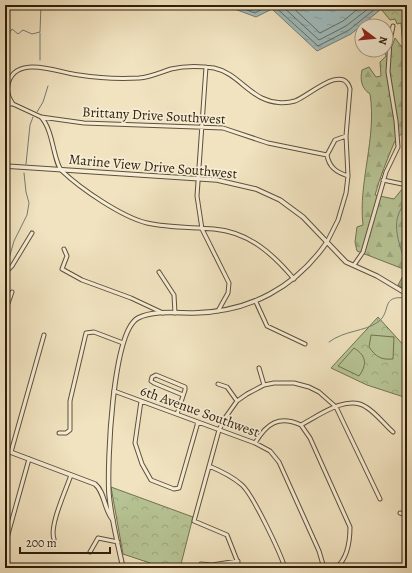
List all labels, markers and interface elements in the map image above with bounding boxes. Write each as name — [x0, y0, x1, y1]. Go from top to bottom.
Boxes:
north arrow — [354, 18, 394, 58]
text: N — [375, 35, 391, 47]
street label: Brittany Drive Southwest — [82, 102, 227, 129]
street label: Marine View Drive Southwest — [68, 150, 238, 183]
street label: 6th Avenue Southwest — [138, 381, 262, 442]
scale bar — [20, 529, 110, 555]
text: 200 m — [26, 535, 57, 551]

